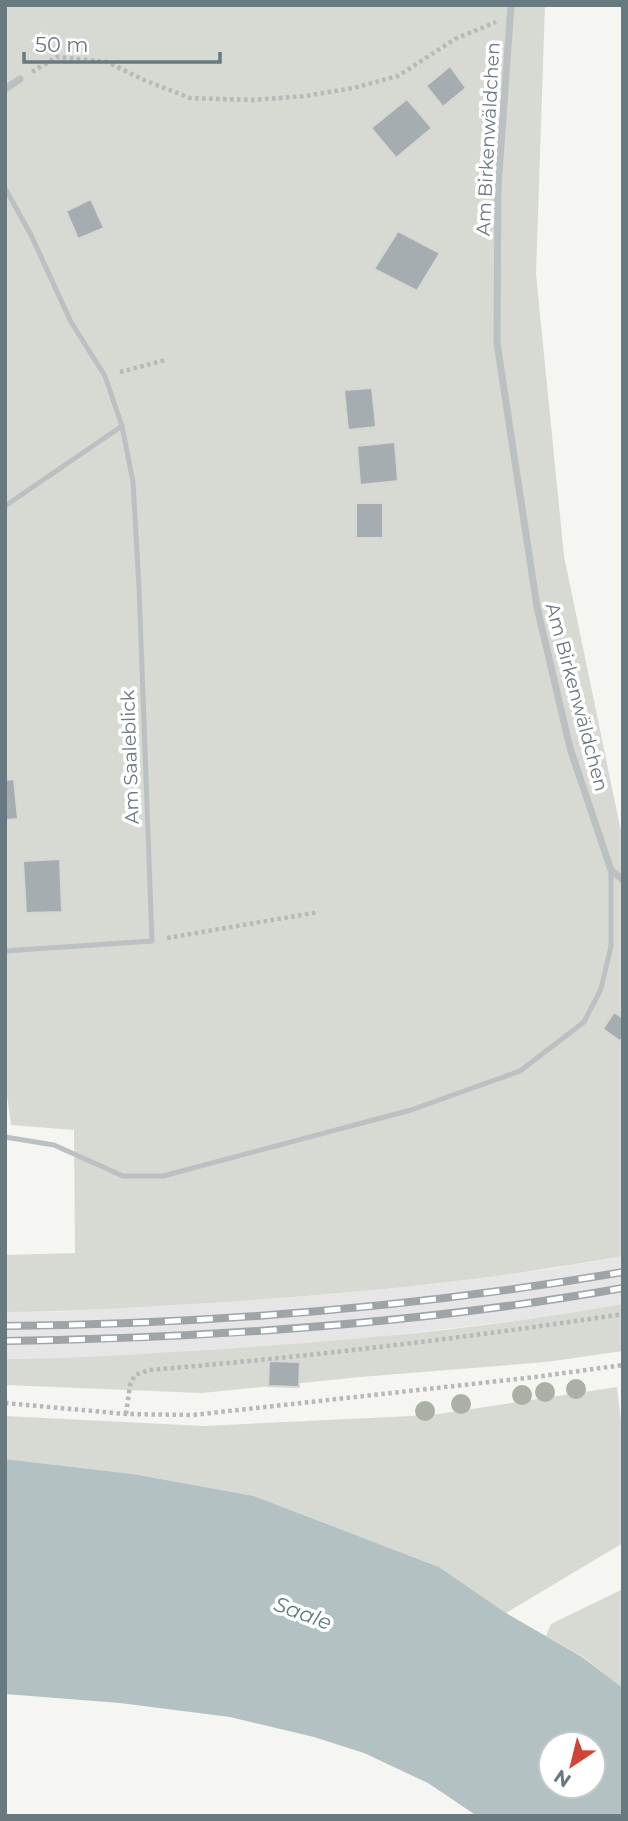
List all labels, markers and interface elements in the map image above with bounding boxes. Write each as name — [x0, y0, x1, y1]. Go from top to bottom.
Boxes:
scale bar — [24, 21, 220, 65]
text: 50 m — [35, 32, 89, 57]
street label: Am Birkenwäldchen — [471, 42, 505, 236]
street label: Am Birkenwäldchen — [541, 600, 613, 794]
street label: Am Saaleblick — [116, 689, 144, 825]
water label: Saale — [271, 1591, 335, 1635]
north arrow — [537, 1730, 607, 1800]
text: N — [550, 1765, 575, 1792]

